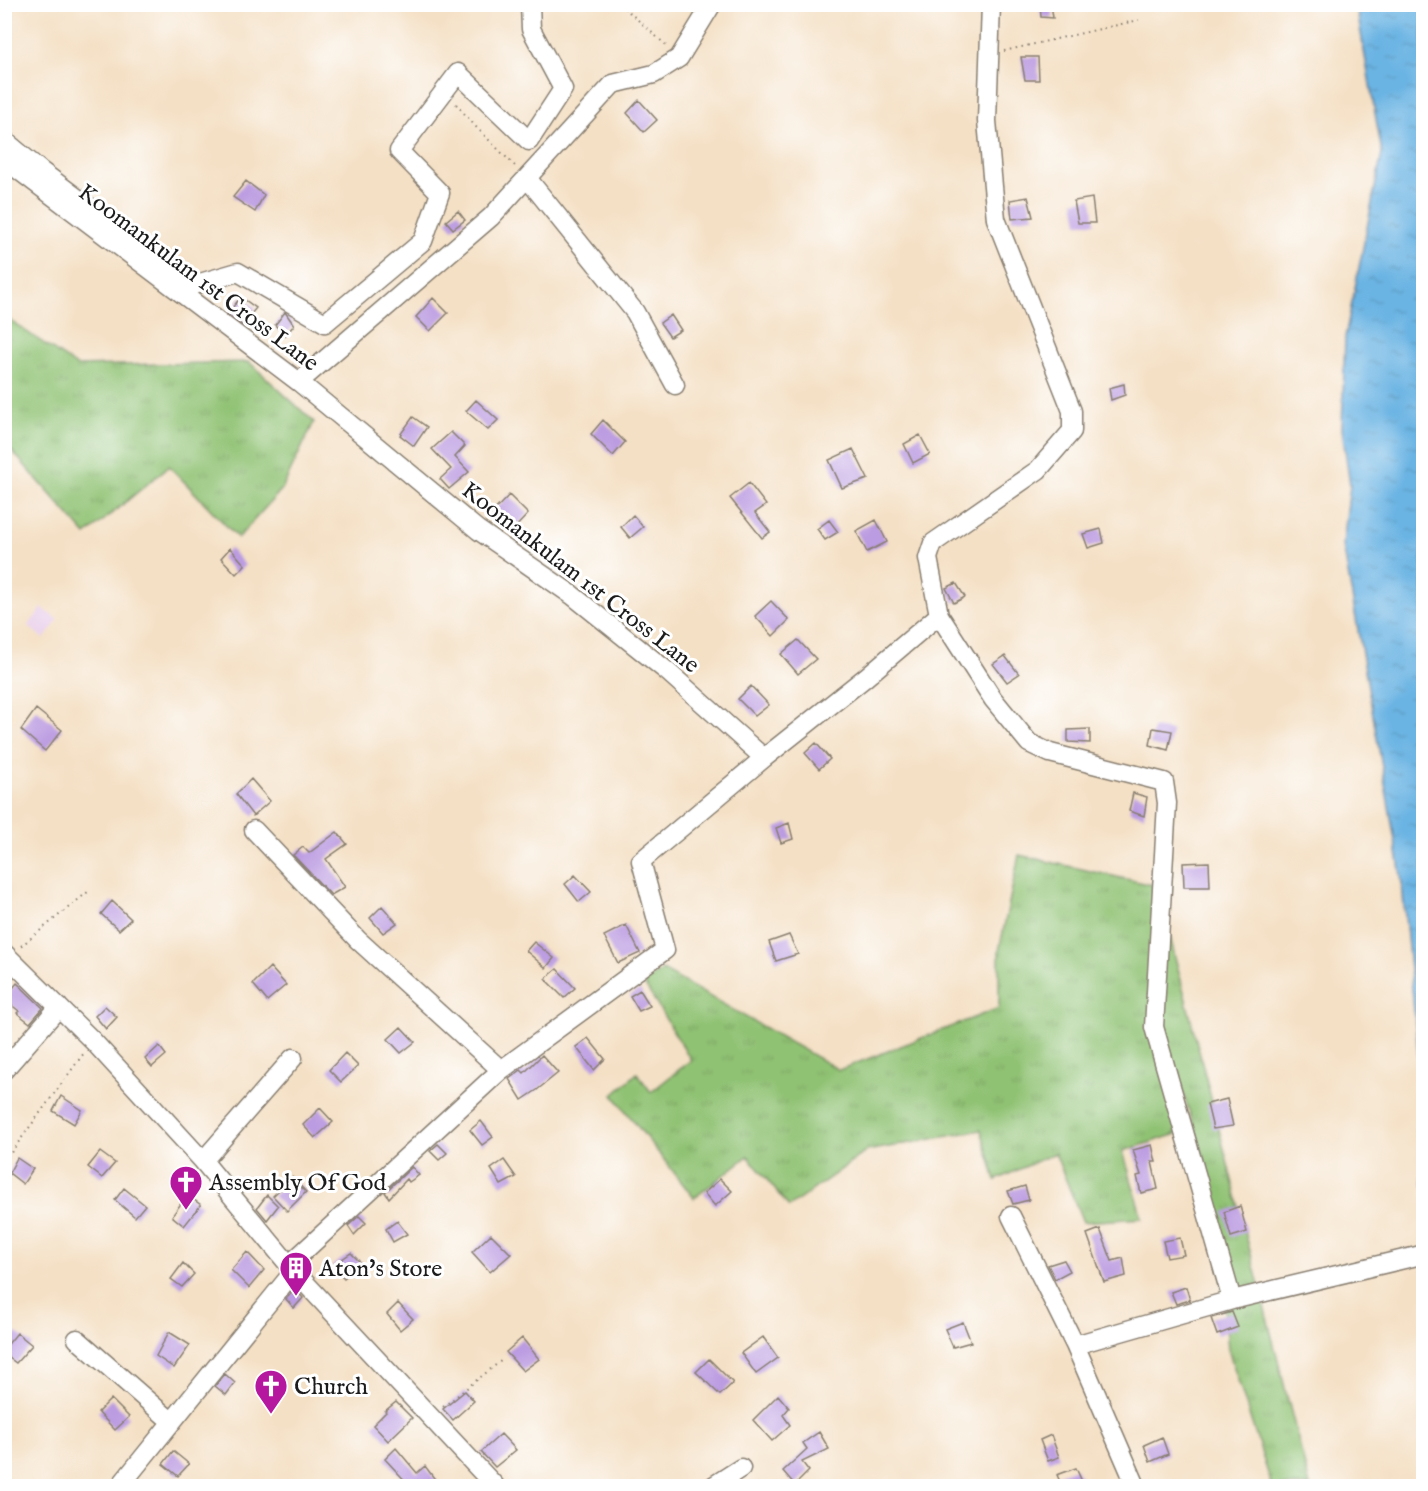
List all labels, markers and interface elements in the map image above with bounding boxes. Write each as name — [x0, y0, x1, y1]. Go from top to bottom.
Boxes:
street label: Koomankulam 1st Cross Lane — [71, 177, 325, 379]
street label: Koomankulam 1st Cross Lane — [455, 476, 705, 681]
church icon: Assembly Of God — [168, 1164, 204, 1211]
place label: Assembly Of God — [208, 1168, 386, 1199]
building icon: Aton's Store — [278, 1250, 314, 1297]
place label: Aton's Store — [318, 1254, 442, 1285]
church icon: Church — [253, 1368, 289, 1415]
place label: Church — [294, 1372, 368, 1403]

